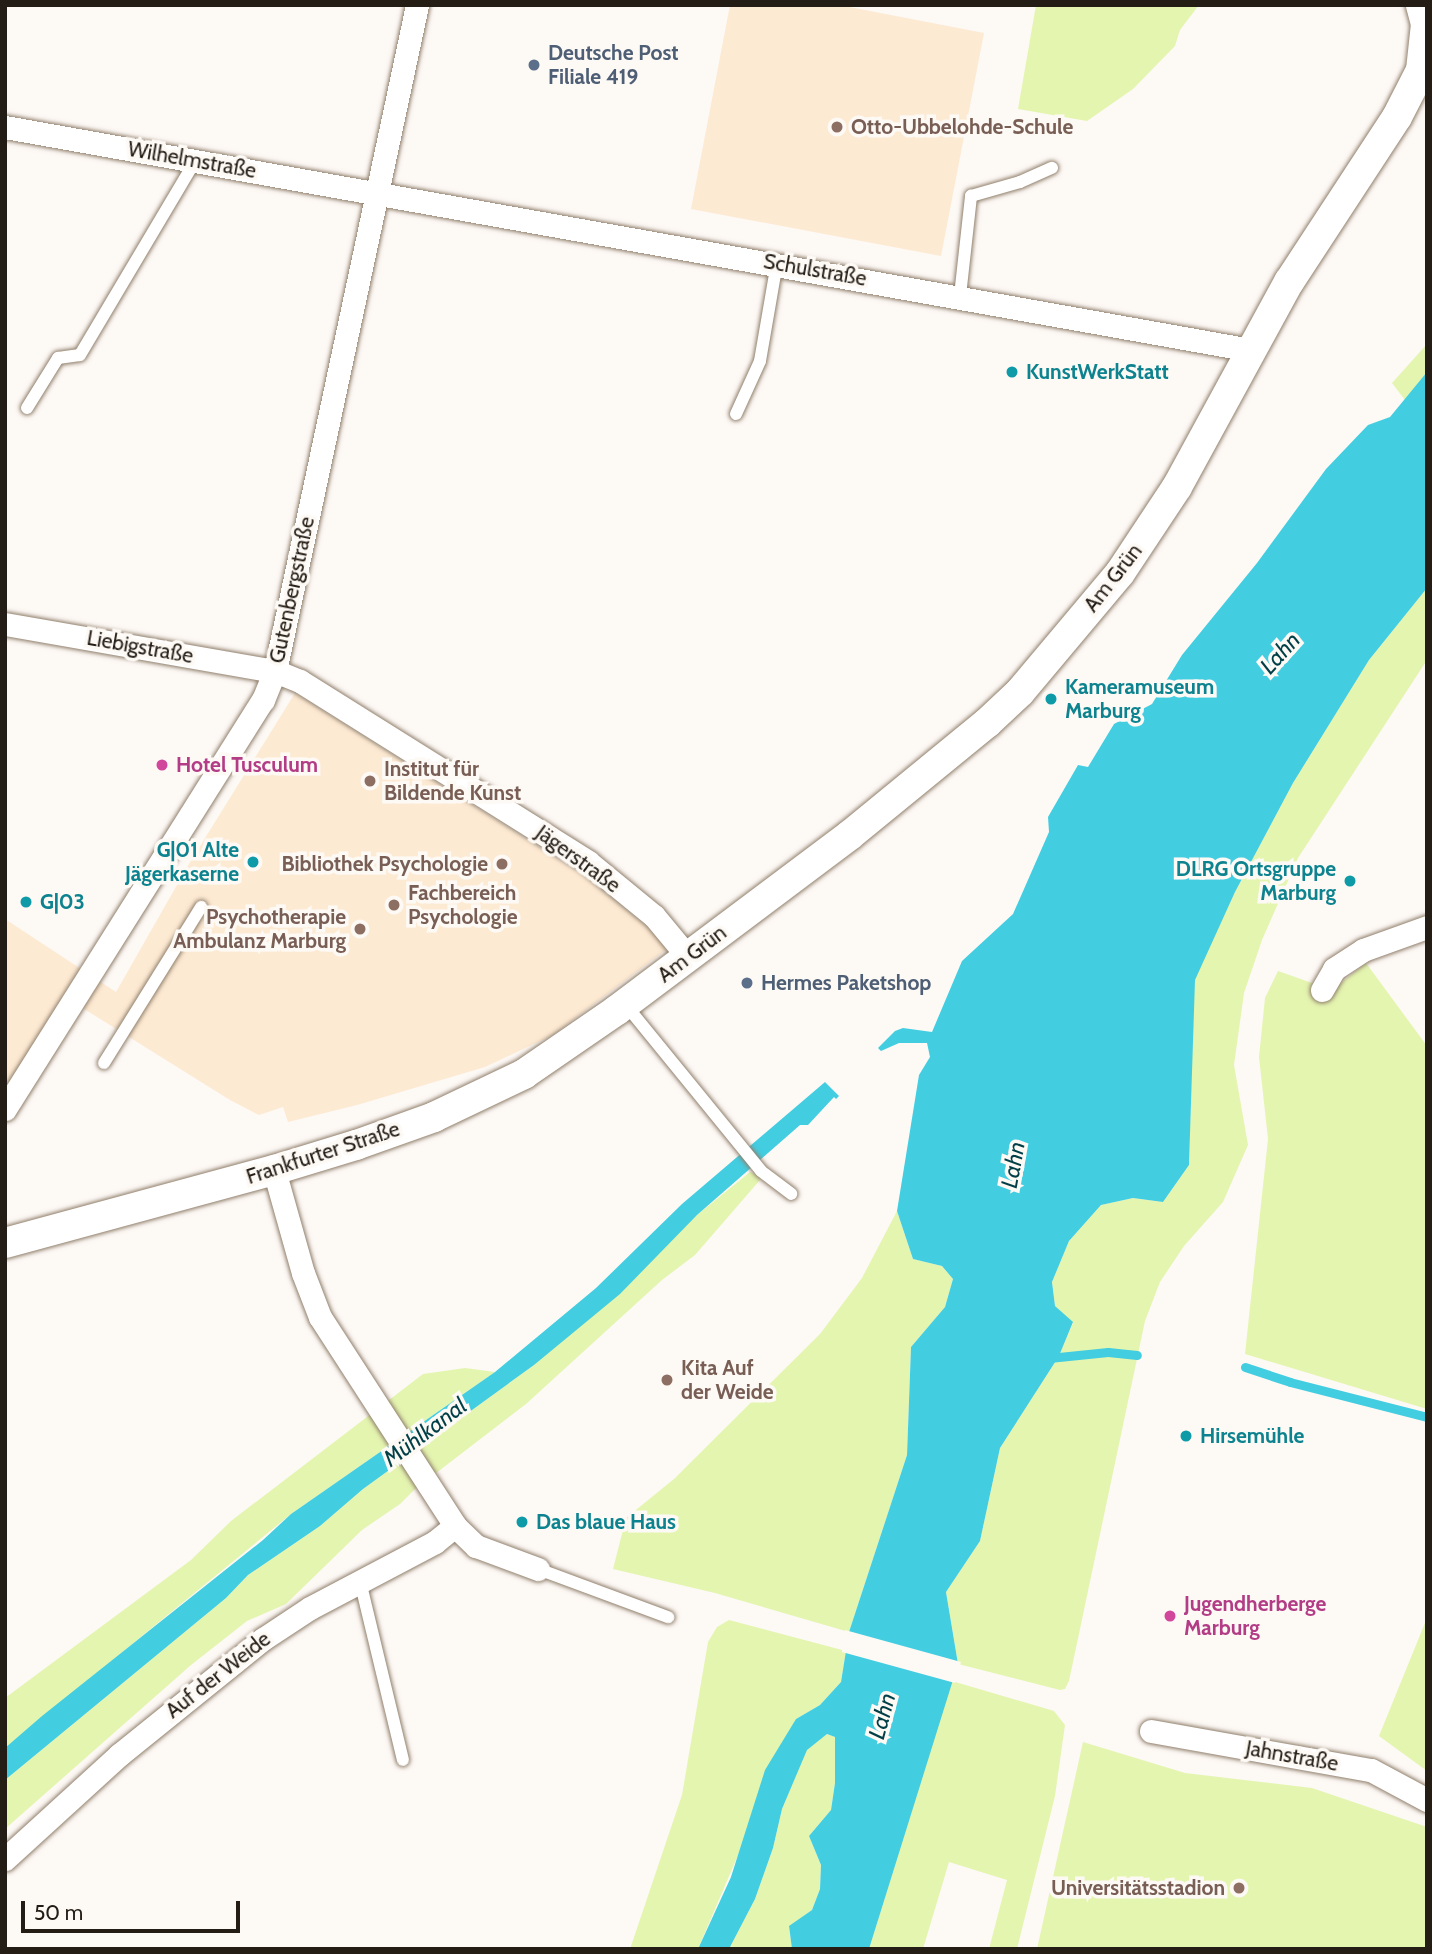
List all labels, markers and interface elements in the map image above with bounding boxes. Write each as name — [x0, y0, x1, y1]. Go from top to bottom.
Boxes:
place label: Deutsche Post Filiale 419 — [548, 40, 679, 90]
marker: Deutsche Post Filiale 419 — [526, 57, 542, 73]
place label: Otto-Ubbelohde-Schule — [851, 114, 1073, 140]
marker: Otto-Ubbelohde-Schule — [829, 119, 845, 135]
street label: Wilhelmstraße — [126, 136, 258, 184]
street label: Schulstraße — [761, 249, 869, 291]
place label: KunstWerkStatt — [1026, 359, 1169, 385]
marker: KunstWerkStatt — [1004, 364, 1020, 380]
street label: Gutenbergstraße — [264, 515, 320, 665]
street label: Am Grün — [1079, 539, 1147, 617]
street label: Liebigstraße — [85, 625, 195, 669]
water label: Lahn — [1254, 626, 1306, 680]
place label: Kameramuseum Marburg — [1065, 674, 1214, 724]
marker: Kameramuseum Marburg — [1043, 691, 1059, 707]
place label: Hotel Tusculum — [176, 752, 318, 778]
place label: Institut für Bildende Kunst — [384, 756, 521, 806]
marker: Hotel Tusculum — [154, 757, 170, 773]
marker: Institut für Bildende Kunst — [362, 773, 378, 789]
street label: Jägerstraße — [531, 820, 625, 898]
place label: G|01 Alte Jägerkaserne — [125, 837, 239, 887]
place label: Bibliothek Psychologie — [281, 851, 488, 877]
marker: G|01 Alte Jägerkaserne — [245, 854, 261, 870]
marker: Bibliothek Psychologie — [494, 856, 510, 872]
place label: DLRG Ortsgruppe Marburg — [1176, 856, 1336, 906]
marker: DLRG Ortsgruppe Marburg — [1342, 873, 1358, 889]
place label: Fachbereich Psychologie — [408, 880, 518, 930]
place label: G|03 — [40, 889, 85, 915]
marker: G|03 — [18, 894, 34, 910]
marker: Fachbereich Psychologie — [386, 897, 402, 913]
place label: Psychotherapie Ambulanz Marburg — [173, 904, 346, 954]
street label: Am Grün — [653, 920, 731, 988]
marker: Psychotherapie Ambulanz Marburg — [352, 921, 368, 937]
place label: Hermes Paketshop — [761, 970, 931, 996]
marker: Hermes Paketshop — [739, 975, 755, 991]
street label: Frankfurter Straße — [243, 1116, 403, 1190]
water label: Lahn — [995, 1140, 1031, 1190]
place label: Kita Auf der Weide — [681, 1355, 774, 1405]
marker: Kita Auf der Weide — [659, 1372, 675, 1388]
water label: Mühlkanal — [378, 1392, 472, 1472]
place label: Hirsemühle — [1200, 1423, 1304, 1449]
marker: Hirsemühle — [1178, 1428, 1194, 1444]
place label: Das blaue Haus — [536, 1509, 676, 1535]
marker: Das blaue Haus — [514, 1514, 530, 1530]
place label: Jugendherberge Marburg — [1184, 1591, 1326, 1641]
marker: Jugendherberge Marburg — [1162, 1608, 1178, 1624]
street label: Auf der Weide — [161, 1626, 275, 1724]
water label: Lahn — [863, 1690, 901, 1742]
street label: Jahnstraße — [1244, 1735, 1340, 1777]
place label: Universitätsstadion — [1051, 1875, 1225, 1901]
marker: Universitätsstadion — [1231, 1880, 1247, 1896]
scale bar — [24, 1888, 243, 1932]
text: 50 m — [34, 1900, 83, 1925]

